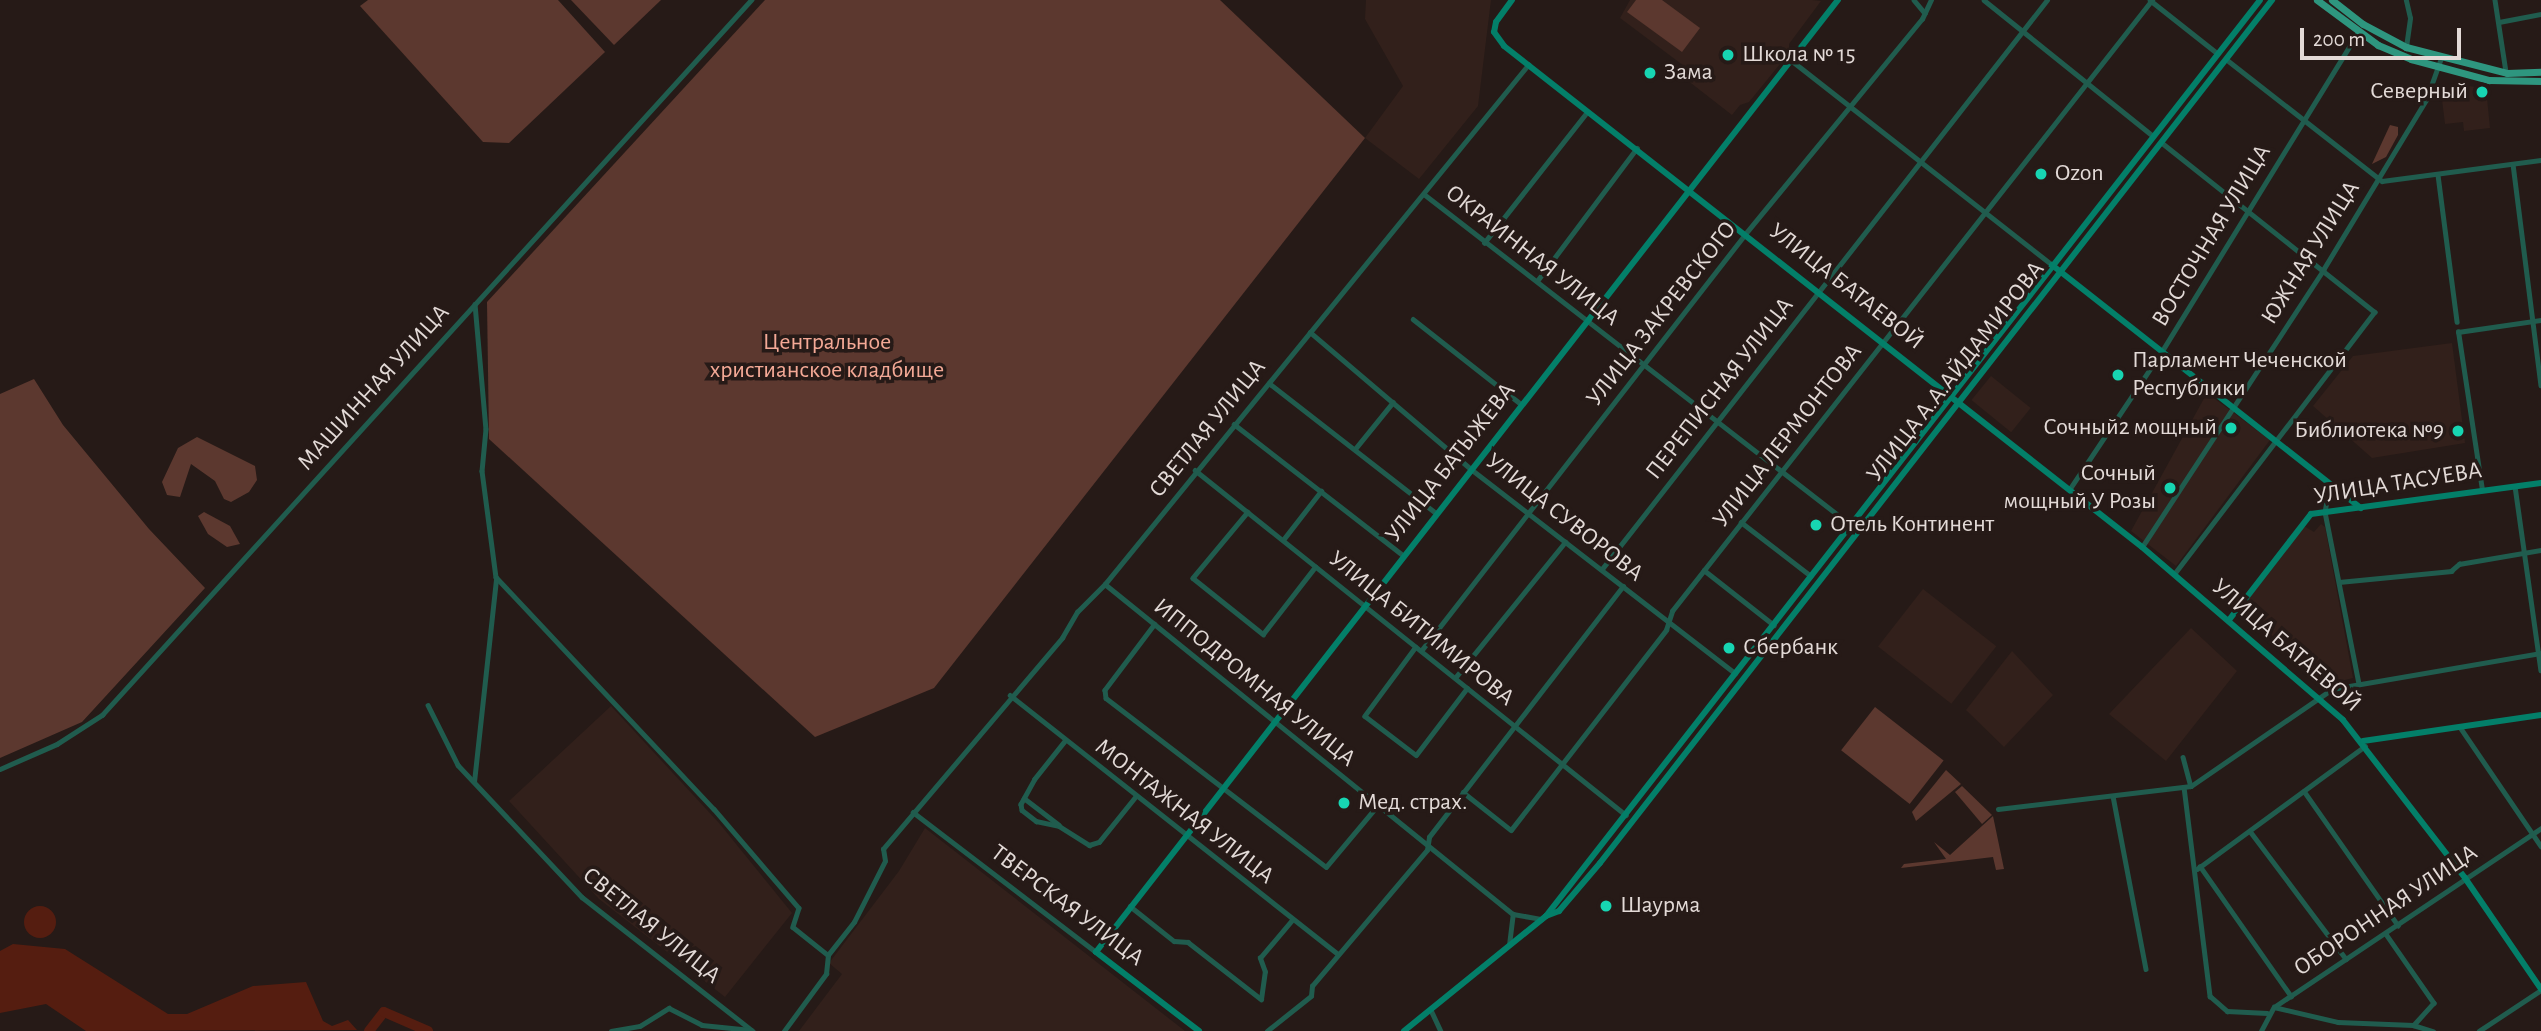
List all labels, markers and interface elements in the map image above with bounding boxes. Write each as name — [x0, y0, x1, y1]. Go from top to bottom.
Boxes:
scale bar — [2303, 14, 2464, 58]
text: 200 m — [2313, 29, 2365, 50]
place label: Школа № 15 — [1742, 41, 1855, 69]
marker: Школа № 15 — [1720, 47, 1736, 63]
place label: Зама — [1664, 59, 1713, 87]
marker: Зама — [1642, 65, 1658, 81]
place label: Северный — [2370, 78, 2468, 106]
marker: Северный — [2474, 84, 2490, 100]
street label: ВОСТОЧНАЯ УЛИЦА — [2146, 140, 2278, 332]
place label: Ozon — [2055, 160, 2104, 188]
marker: Ozon — [2033, 166, 2049, 182]
street label: ЮЖНАЯ УЛИЦА — [2255, 176, 2367, 330]
street label: ОКРАИННАЯ УЛИЦА — [1439, 179, 1625, 333]
street label: УЛИЦА ЗАКРЕВСКОГО — [1581, 216, 1743, 412]
street label: УЛИЦА БАТАЕВОЙ — [1763, 218, 1929, 356]
street label: УЛИЦА А.А.АЙДАМИРОВА — [1861, 256, 2051, 488]
street label: ПЕРЕПИСНАЯ УЛИЦА — [1640, 292, 1800, 486]
street label: МАШИННАЯ УЛИЦА — [292, 299, 456, 477]
park label: Центральное христианское кладбище — [710, 329, 944, 385]
street label: УЛИЦА ЛЕРМОНТОВА — [1707, 338, 1869, 534]
place label: Парламент Чеченской Республики — [2132, 347, 2347, 403]
street label: СВЕТЛАЯ УЛИЦА — [1143, 354, 1273, 504]
marker: Парламент Чеченской Республики — [2110, 367, 2126, 383]
street label: УЛИЦА БАТЫЖЕВА — [1380, 377, 1522, 549]
place label: Сочный2 мощный — [2043, 414, 2217, 442]
place label: Библиотека №9 — [2294, 417, 2444, 445]
marker: Сочный2 мощный — [2223, 420, 2239, 436]
marker: Библиотека №9 — [2450, 423, 2466, 439]
street label: УЛИЦА СУВОРОВА — [1479, 448, 1649, 588]
street label: УЛИЦА ТАСУЕВА — [2312, 457, 2484, 511]
place label: Сочный мощный У Розы — [2004, 460, 2156, 516]
marker: Сочный мощный У Розы — [2162, 480, 2178, 496]
place label: Отель Континент — [1830, 511, 1994, 539]
marker: Отель Континент — [1808, 517, 1824, 533]
street label: УЛИЦА БИТИМИРОВА — [1322, 545, 1520, 713]
street label: УЛИЦА БАТАЕВОЙ — [2205, 573, 2367, 719]
street label: ИППОДРОМНАЯ УЛИЦА — [1147, 593, 1361, 773]
place label: Сбербанк — [1743, 634, 1838, 662]
marker: Сбербанк — [1721, 640, 1737, 656]
street label: МОНТАЖНАЯ УЛИЦА — [1089, 733, 1279, 891]
place label: Мед. страх. — [1358, 789, 1467, 817]
marker: Мед. страх. — [1336, 795, 1352, 811]
street label: ТВЕРСКАЯ УЛИЦА — [985, 839, 1149, 973]
street label: ОБОРОННАЯ УЛИЦА — [2289, 839, 2483, 983]
street label: СВЕТЛАЯ УЛИЦА — [576, 861, 726, 991]
place label: Шаурма — [1620, 892, 1700, 920]
marker: Шаурма — [1598, 898, 1614, 914]

